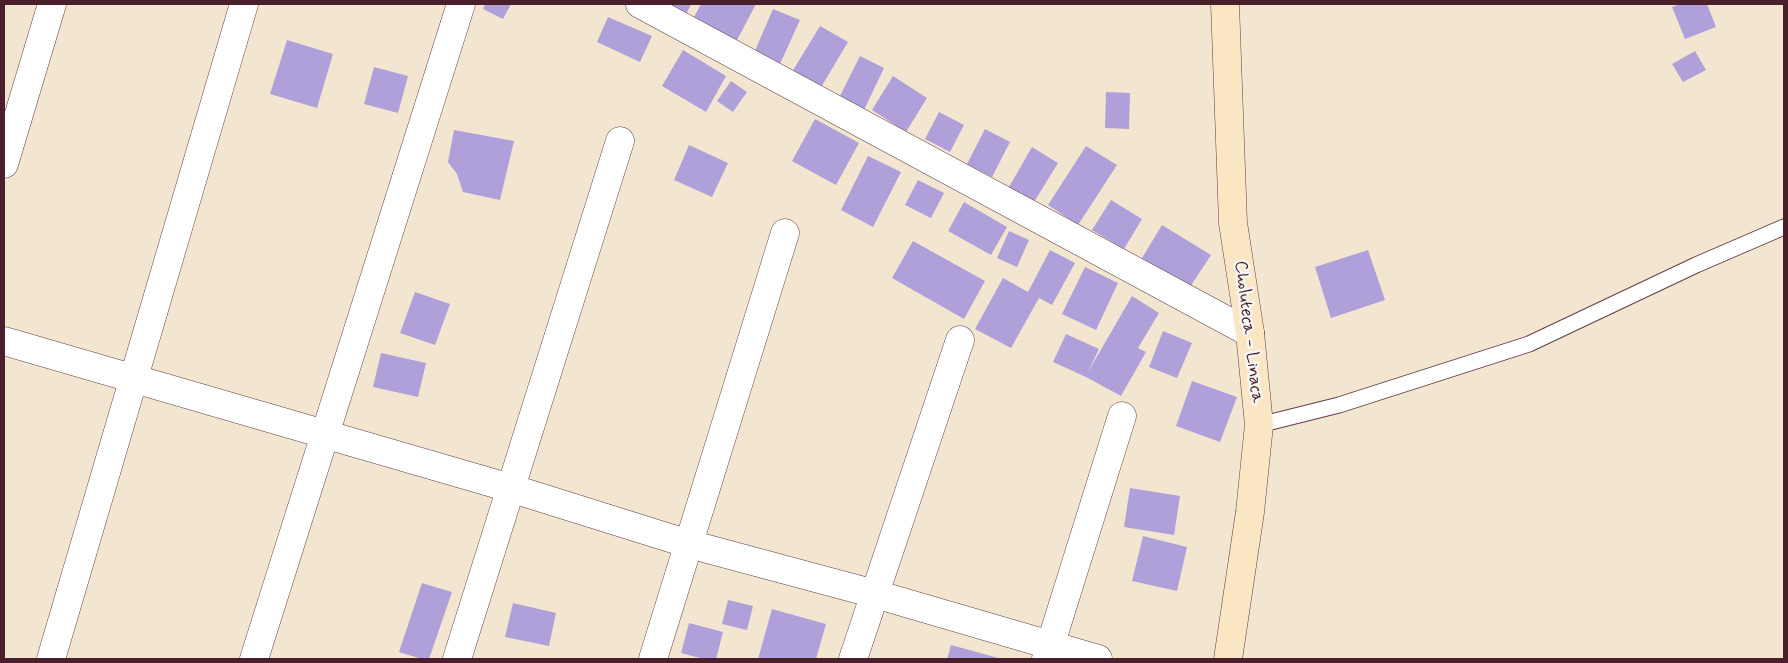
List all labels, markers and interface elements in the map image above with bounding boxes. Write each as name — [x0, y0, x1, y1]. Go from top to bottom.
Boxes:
street label: Choluteca - Linaca — [1229, 260, 1267, 404]

